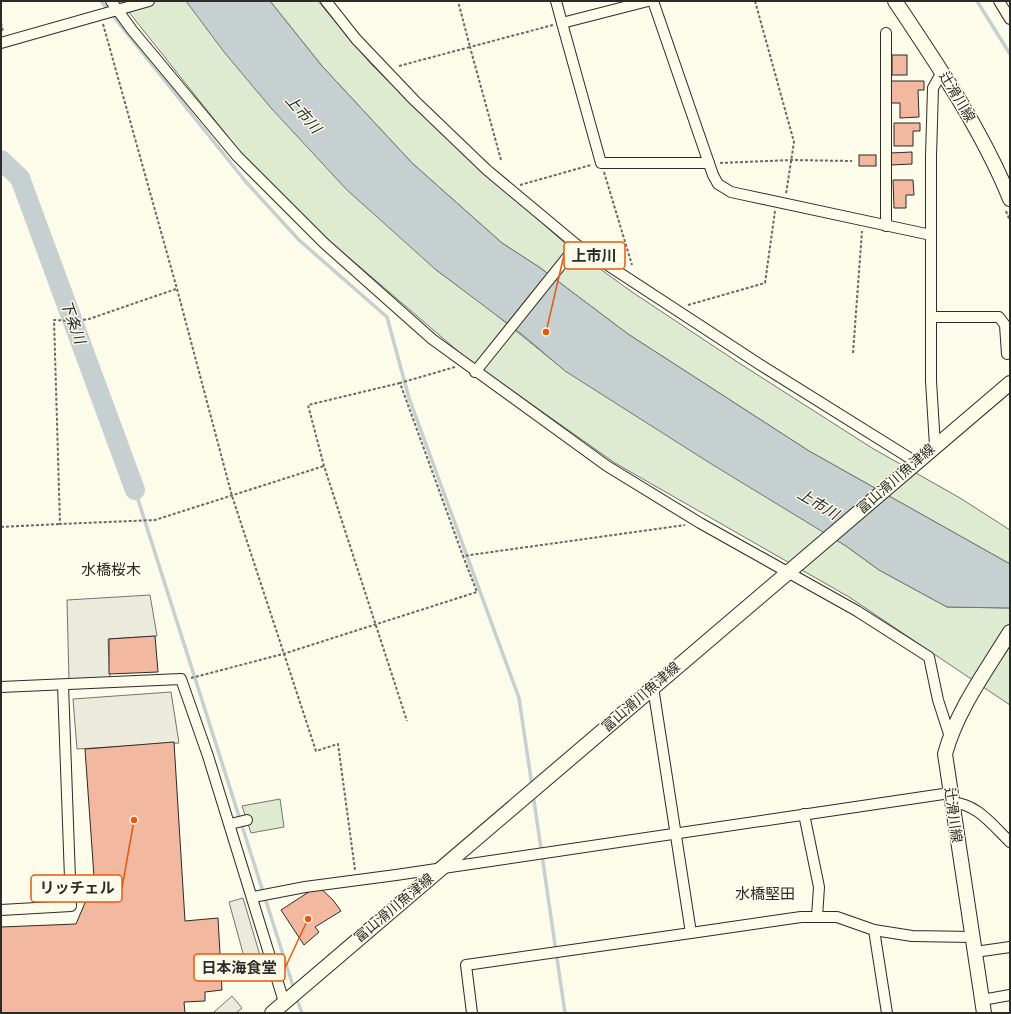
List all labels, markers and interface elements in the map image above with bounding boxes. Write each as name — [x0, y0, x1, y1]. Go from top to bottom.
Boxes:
street label: 辻滑川線 — [935, 69, 979, 125]
water label: 上市川 — [281, 91, 326, 138]
callout: 上市川 — [564, 242, 625, 269]
text: 上市川 — [571, 247, 617, 265]
water label: 下条川 — [57, 298, 90, 348]
street label: 富山滑川魚津線 — [853, 440, 939, 518]
water label: 上市川 — [794, 485, 844, 524]
district label: 水橋桜木 — [81, 561, 141, 579]
street label: 富山滑川魚津線 — [598, 658, 684, 736]
street label: 辻滑川線 — [941, 786, 965, 844]
street label: 富山滑川魚津線 — [351, 870, 437, 946]
callout: リッチェル — [31, 875, 122, 902]
text: リッチェル — [39, 879, 115, 897]
district label: 水橋堅田 — [735, 885, 795, 903]
callout: 日本海食堂 — [194, 954, 285, 981]
text: 日本海食堂 — [201, 959, 277, 977]

